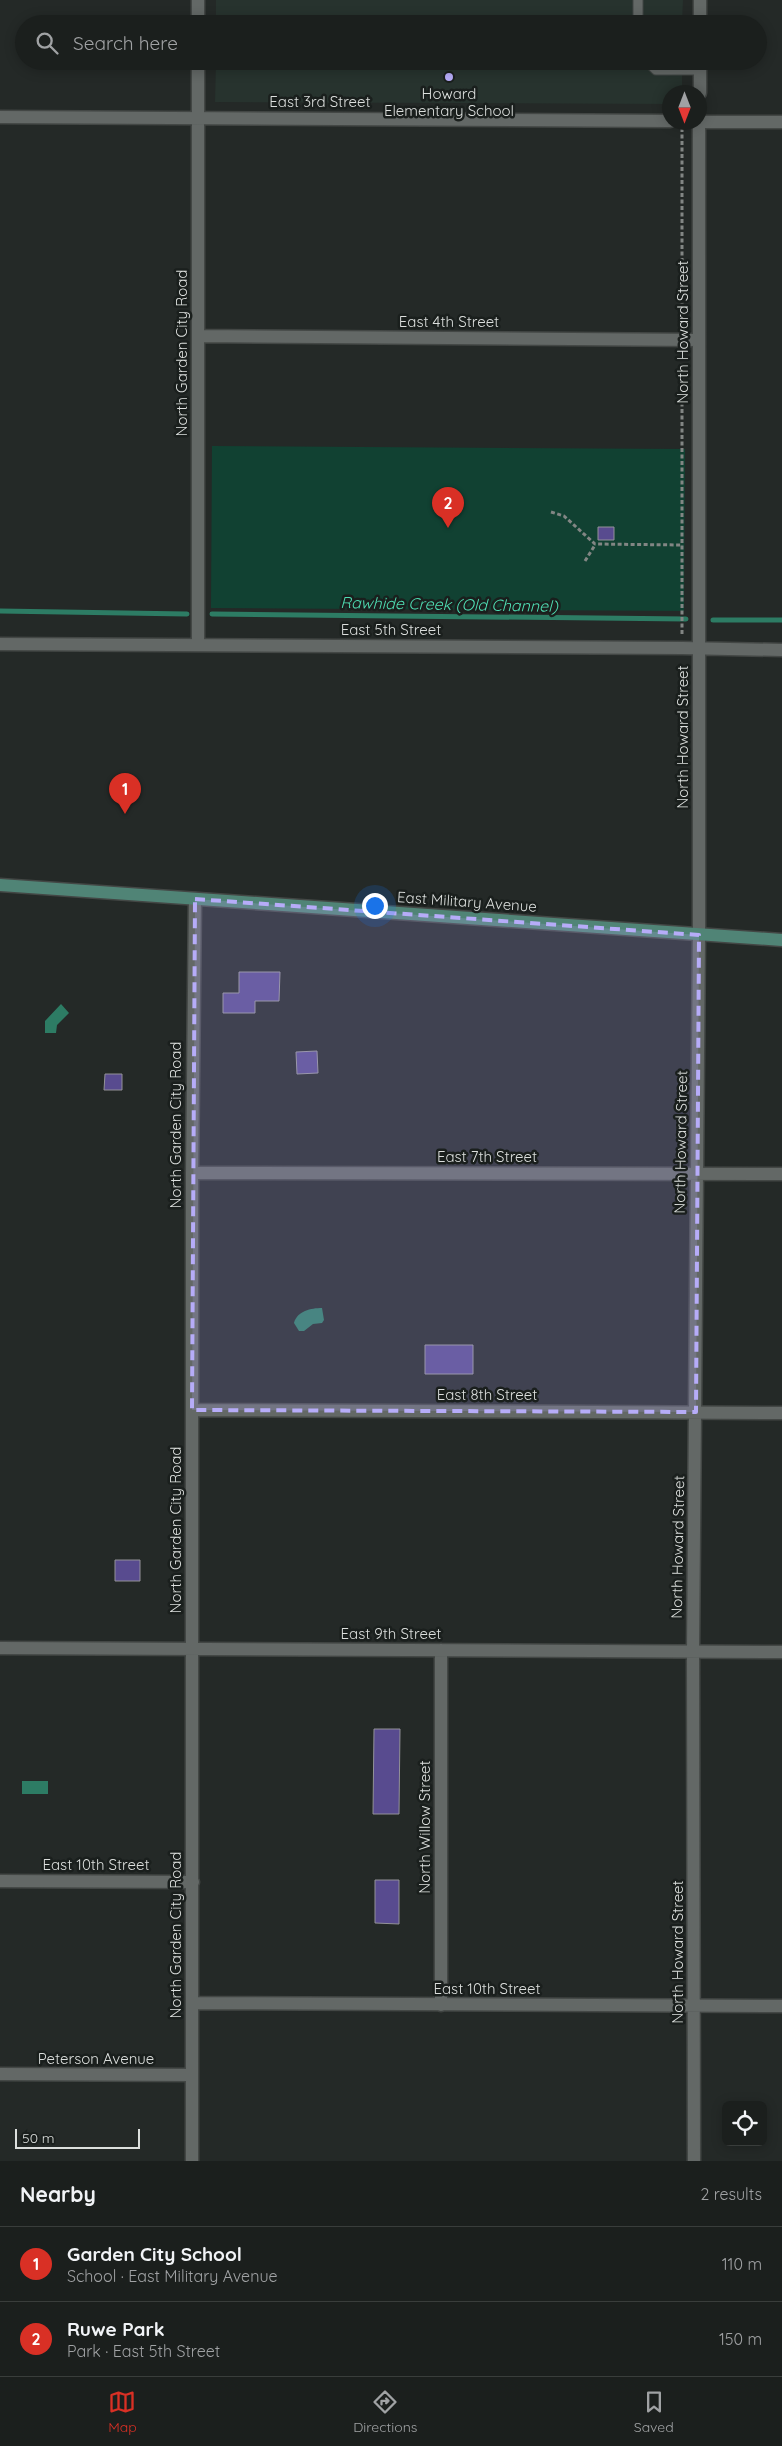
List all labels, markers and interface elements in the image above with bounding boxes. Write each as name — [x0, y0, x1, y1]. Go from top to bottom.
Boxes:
search box — [15, 15, 767, 70]
icon: search — [33, 29, 61, 57]
text: Search here — [73, 31, 178, 55]
marker: Howard Elementary School — [443, 71, 455, 83]
place label: Howard Elementary School — [384, 84, 514, 120]
north arrow — [662, 85, 707, 130]
street label: East 3rd Street — [269, 92, 371, 111]
street label: North Howard Street — [673, 260, 692, 404]
street label: North Garden City Road — [172, 270, 191, 436]
street label: East 4th Street — [399, 312, 499, 331]
pin: 2 — [432, 487, 464, 528]
water label: Rawhide Creek (Old Channel) — [340, 592, 559, 616]
street label: East 5th Street — [341, 620, 441, 639]
street label: North Howard Street — [673, 665, 692, 809]
pin: 1 — [109, 773, 141, 814]
street label: East Military Avenue — [397, 887, 538, 916]
your location — [362, 893, 388, 919]
street label: North Garden City Road — [166, 1042, 185, 1208]
street label: North Howard Street — [670, 1070, 691, 1214]
street label: East 7th Street — [437, 1147, 537, 1166]
street label: East 8th Street — [437, 1385, 537, 1404]
street label: North Garden City Road — [166, 1447, 185, 1613]
street label: North Howard Street — [667, 1475, 688, 1619]
street label: East 9th Street — [341, 1624, 441, 1643]
street label: North Willow Street — [415, 1760, 434, 1894]
street label: North Garden City Road — [166, 1852, 185, 2018]
street label: East 10th Street — [43, 1855, 150, 1874]
street label: North Howard Street — [668, 1880, 687, 2024]
street label: East 10th Street — [434, 1979, 541, 1998]
street label: Peterson Avenue — [38, 2049, 154, 2068]
map controls — [722, 2101, 767, 2146]
button: locate — [722, 2101, 767, 2146]
scale bar — [15, 2126, 140, 2149]
text: 50 m — [22, 2129, 55, 2147]
text: Nearby — [20, 2181, 96, 2207]
text: 2 results — [700, 2184, 762, 2204]
text: Garden City School — [67, 2242, 242, 2266]
text: 1 — [33, 2254, 39, 2274]
text: 110 m — [722, 2254, 762, 2274]
text: School · East Military Avenue — [67, 2266, 278, 2286]
text: Ruwe Park — [67, 2317, 165, 2341]
text: 2 — [31, 2329, 41, 2349]
text: 150 m — [719, 2329, 762, 2349]
text: Park · East 5th Street — [67, 2341, 220, 2361]
tab: Map — [108, 2388, 137, 2436]
tab: Directions — [353, 2388, 417, 2436]
tab: Saved — [634, 2388, 674, 2436]

